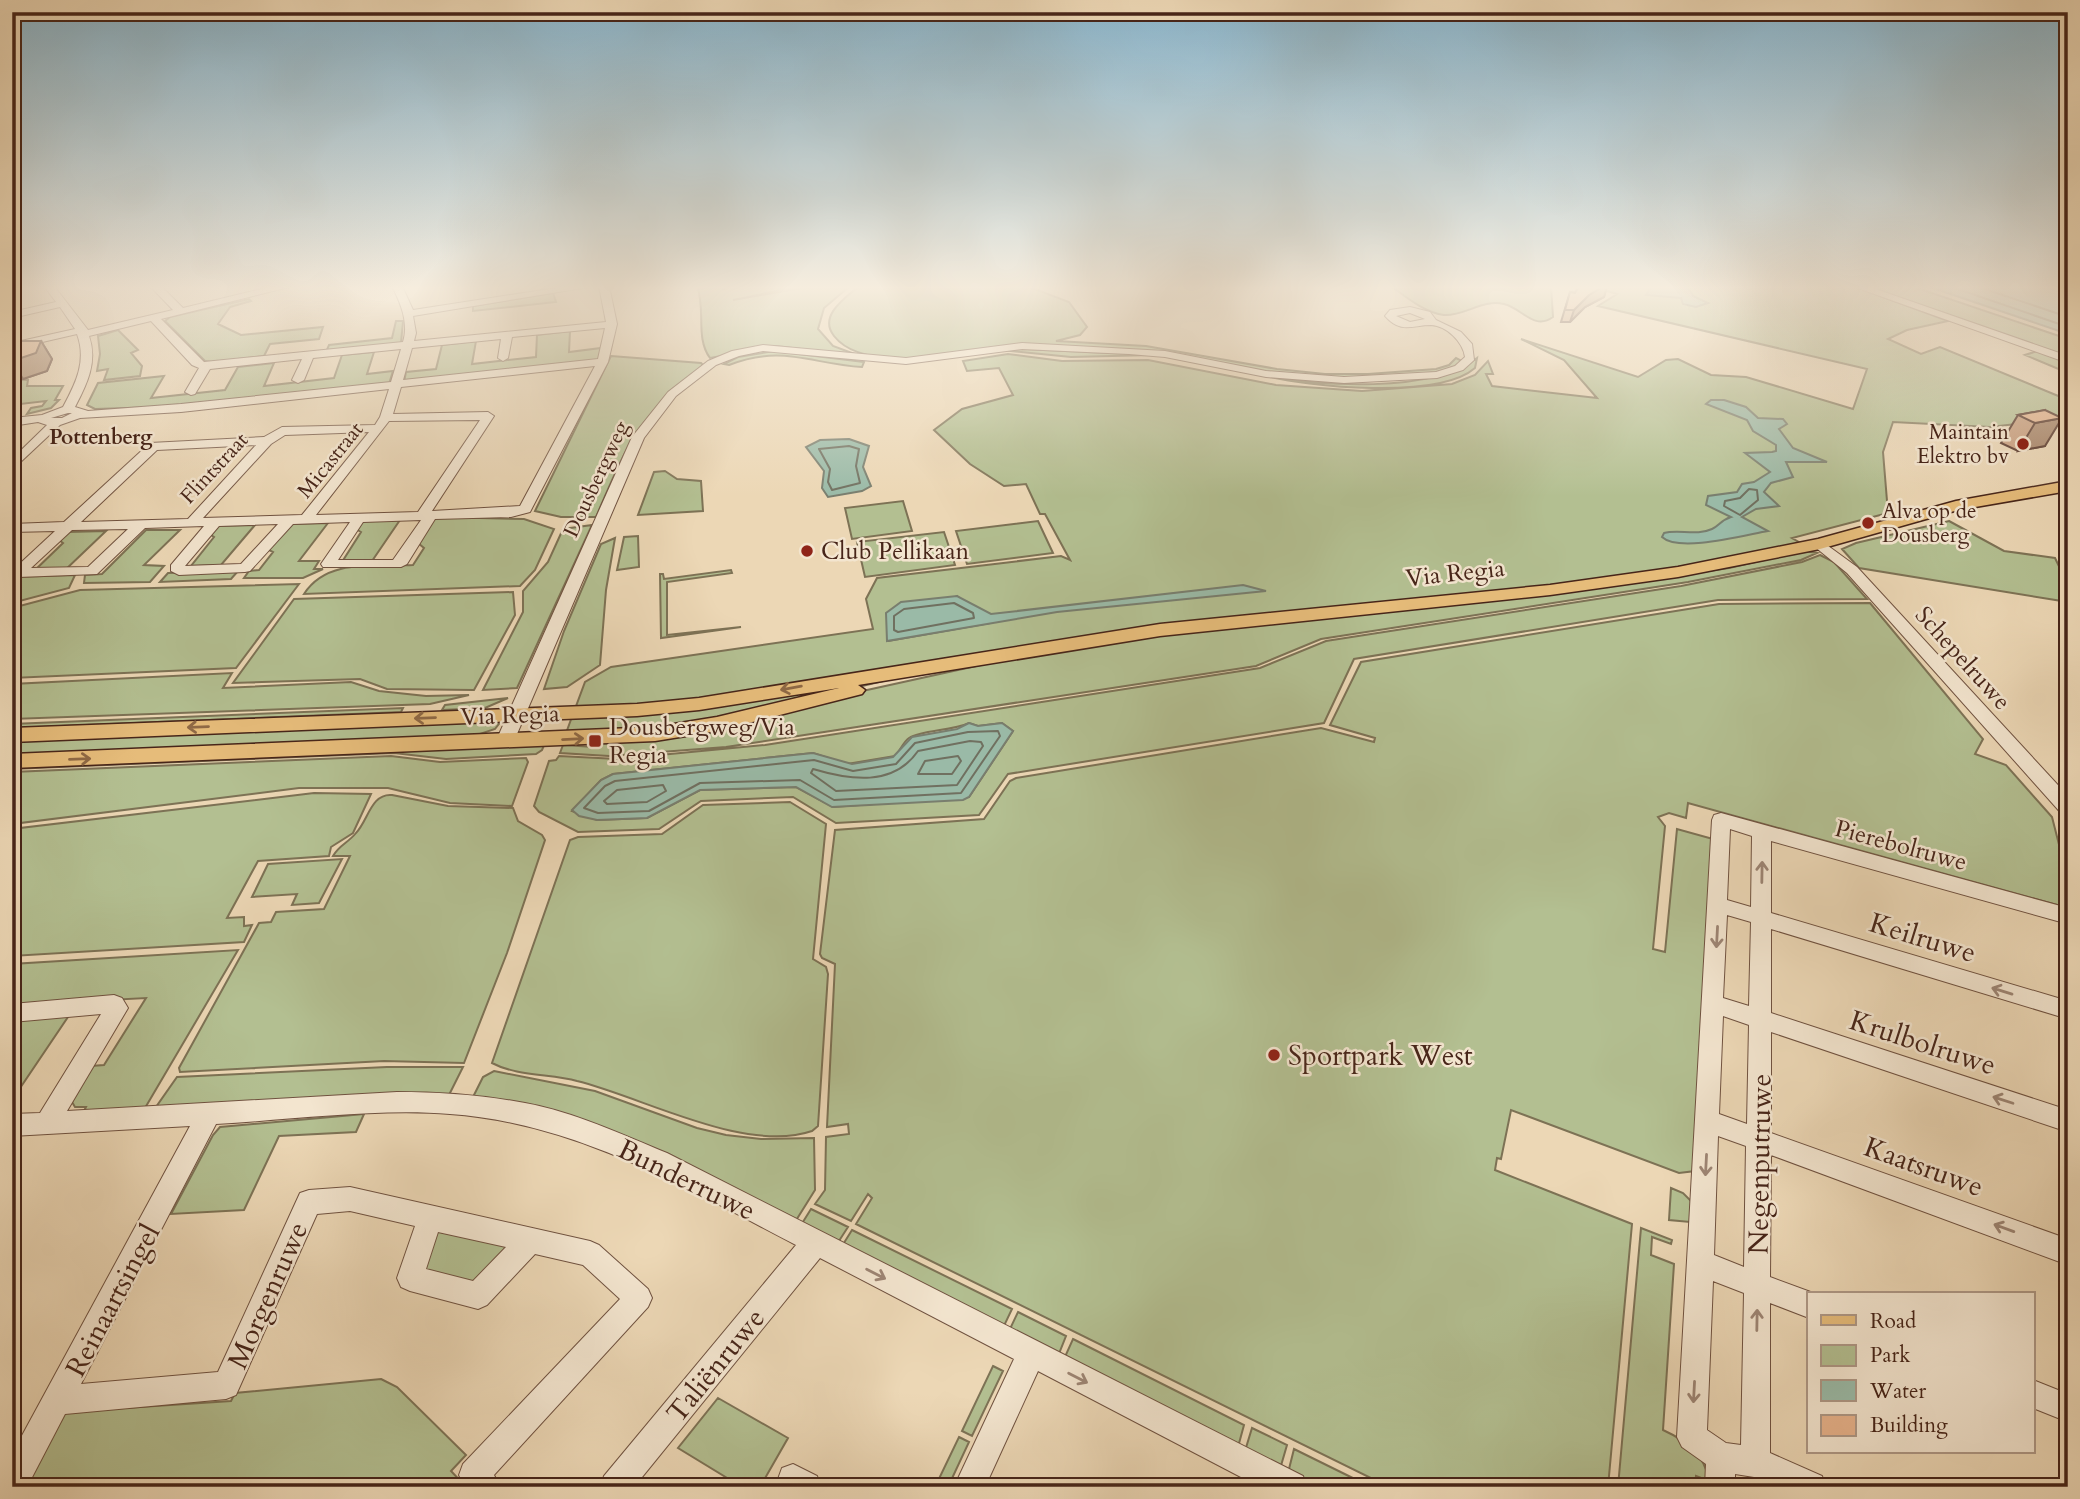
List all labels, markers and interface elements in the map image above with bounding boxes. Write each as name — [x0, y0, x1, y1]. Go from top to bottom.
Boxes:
street label: Micastraat — [291, 416, 370, 505]
street label: Dousbergweg — [557, 416, 636, 542]
place label: Maintain Elektro bv — [1917, 418, 2009, 471]
district label: Pottenberg — [49, 423, 153, 452]
street label: Flintstraat — [174, 426, 255, 510]
marker: Maintain Elektro bv — [2015, 436, 2031, 452]
place label: Alva op de Dousberg — [1882, 497, 1977, 550]
marker: Alva op de Dousberg — [1860, 515, 1876, 531]
place label: Club Pellikaan — [821, 535, 970, 568]
marker: Club Pellikaan — [799, 543, 815, 559]
street label: Via Regia — [1404, 552, 1507, 595]
street label: Schepelruwe — [1907, 599, 2018, 717]
one-way arrow — [781, 682, 803, 695]
street label: Via Regia — [460, 697, 561, 734]
place label: Dousbergweg/Via Regia — [609, 711, 795, 772]
one-way arrow — [414, 712, 437, 725]
one-way arrow — [186, 721, 209, 734]
one-way arrow — [561, 732, 584, 745]
marker: Dousbergweg/Via Regia — [587, 733, 603, 749]
one-way arrow — [69, 752, 92, 765]
street label: Pierebolruwe — [1831, 812, 1971, 879]
one-way arrow — [1755, 861, 1769, 884]
street label: Keilruwe — [1865, 904, 1981, 972]
one-way arrow — [1711, 926, 1724, 949]
one-way arrow — [1992, 983, 2014, 996]
street label: Krulbolruwe — [1845, 1001, 2001, 1084]
place label: Sportpark West — [1288, 1037, 1473, 1075]
marker: Sportpark West — [1266, 1047, 1282, 1063]
street label: Negenputruwe — [1739, 1073, 1781, 1255]
one-way arrow — [1992, 1093, 2014, 1106]
street label: Kaatsruwe — [1859, 1128, 1988, 1206]
street label: Bunderruwe — [611, 1130, 762, 1230]
one-way arrow — [1699, 1153, 1712, 1176]
street label: Morgenruwe — [219, 1216, 317, 1375]
street label: Reinaartsingel — [57, 1217, 169, 1383]
one-way arrow — [1993, 1221, 2015, 1234]
one-way arrow — [865, 1268, 886, 1281]
legend — [1807, 1292, 2035, 1454]
street label: Taliënruwe — [658, 1300, 774, 1431]
text: Road — [1870, 1307, 1916, 1336]
one-way arrow — [1750, 1309, 1764, 1332]
text: Park — [1870, 1341, 1911, 1370]
one-way arrow — [1067, 1372, 1088, 1386]
text: Water — [1869, 1377, 1926, 1406]
one-way arrow — [1687, 1380, 1700, 1403]
text: Building — [1870, 1411, 1948, 1440]

